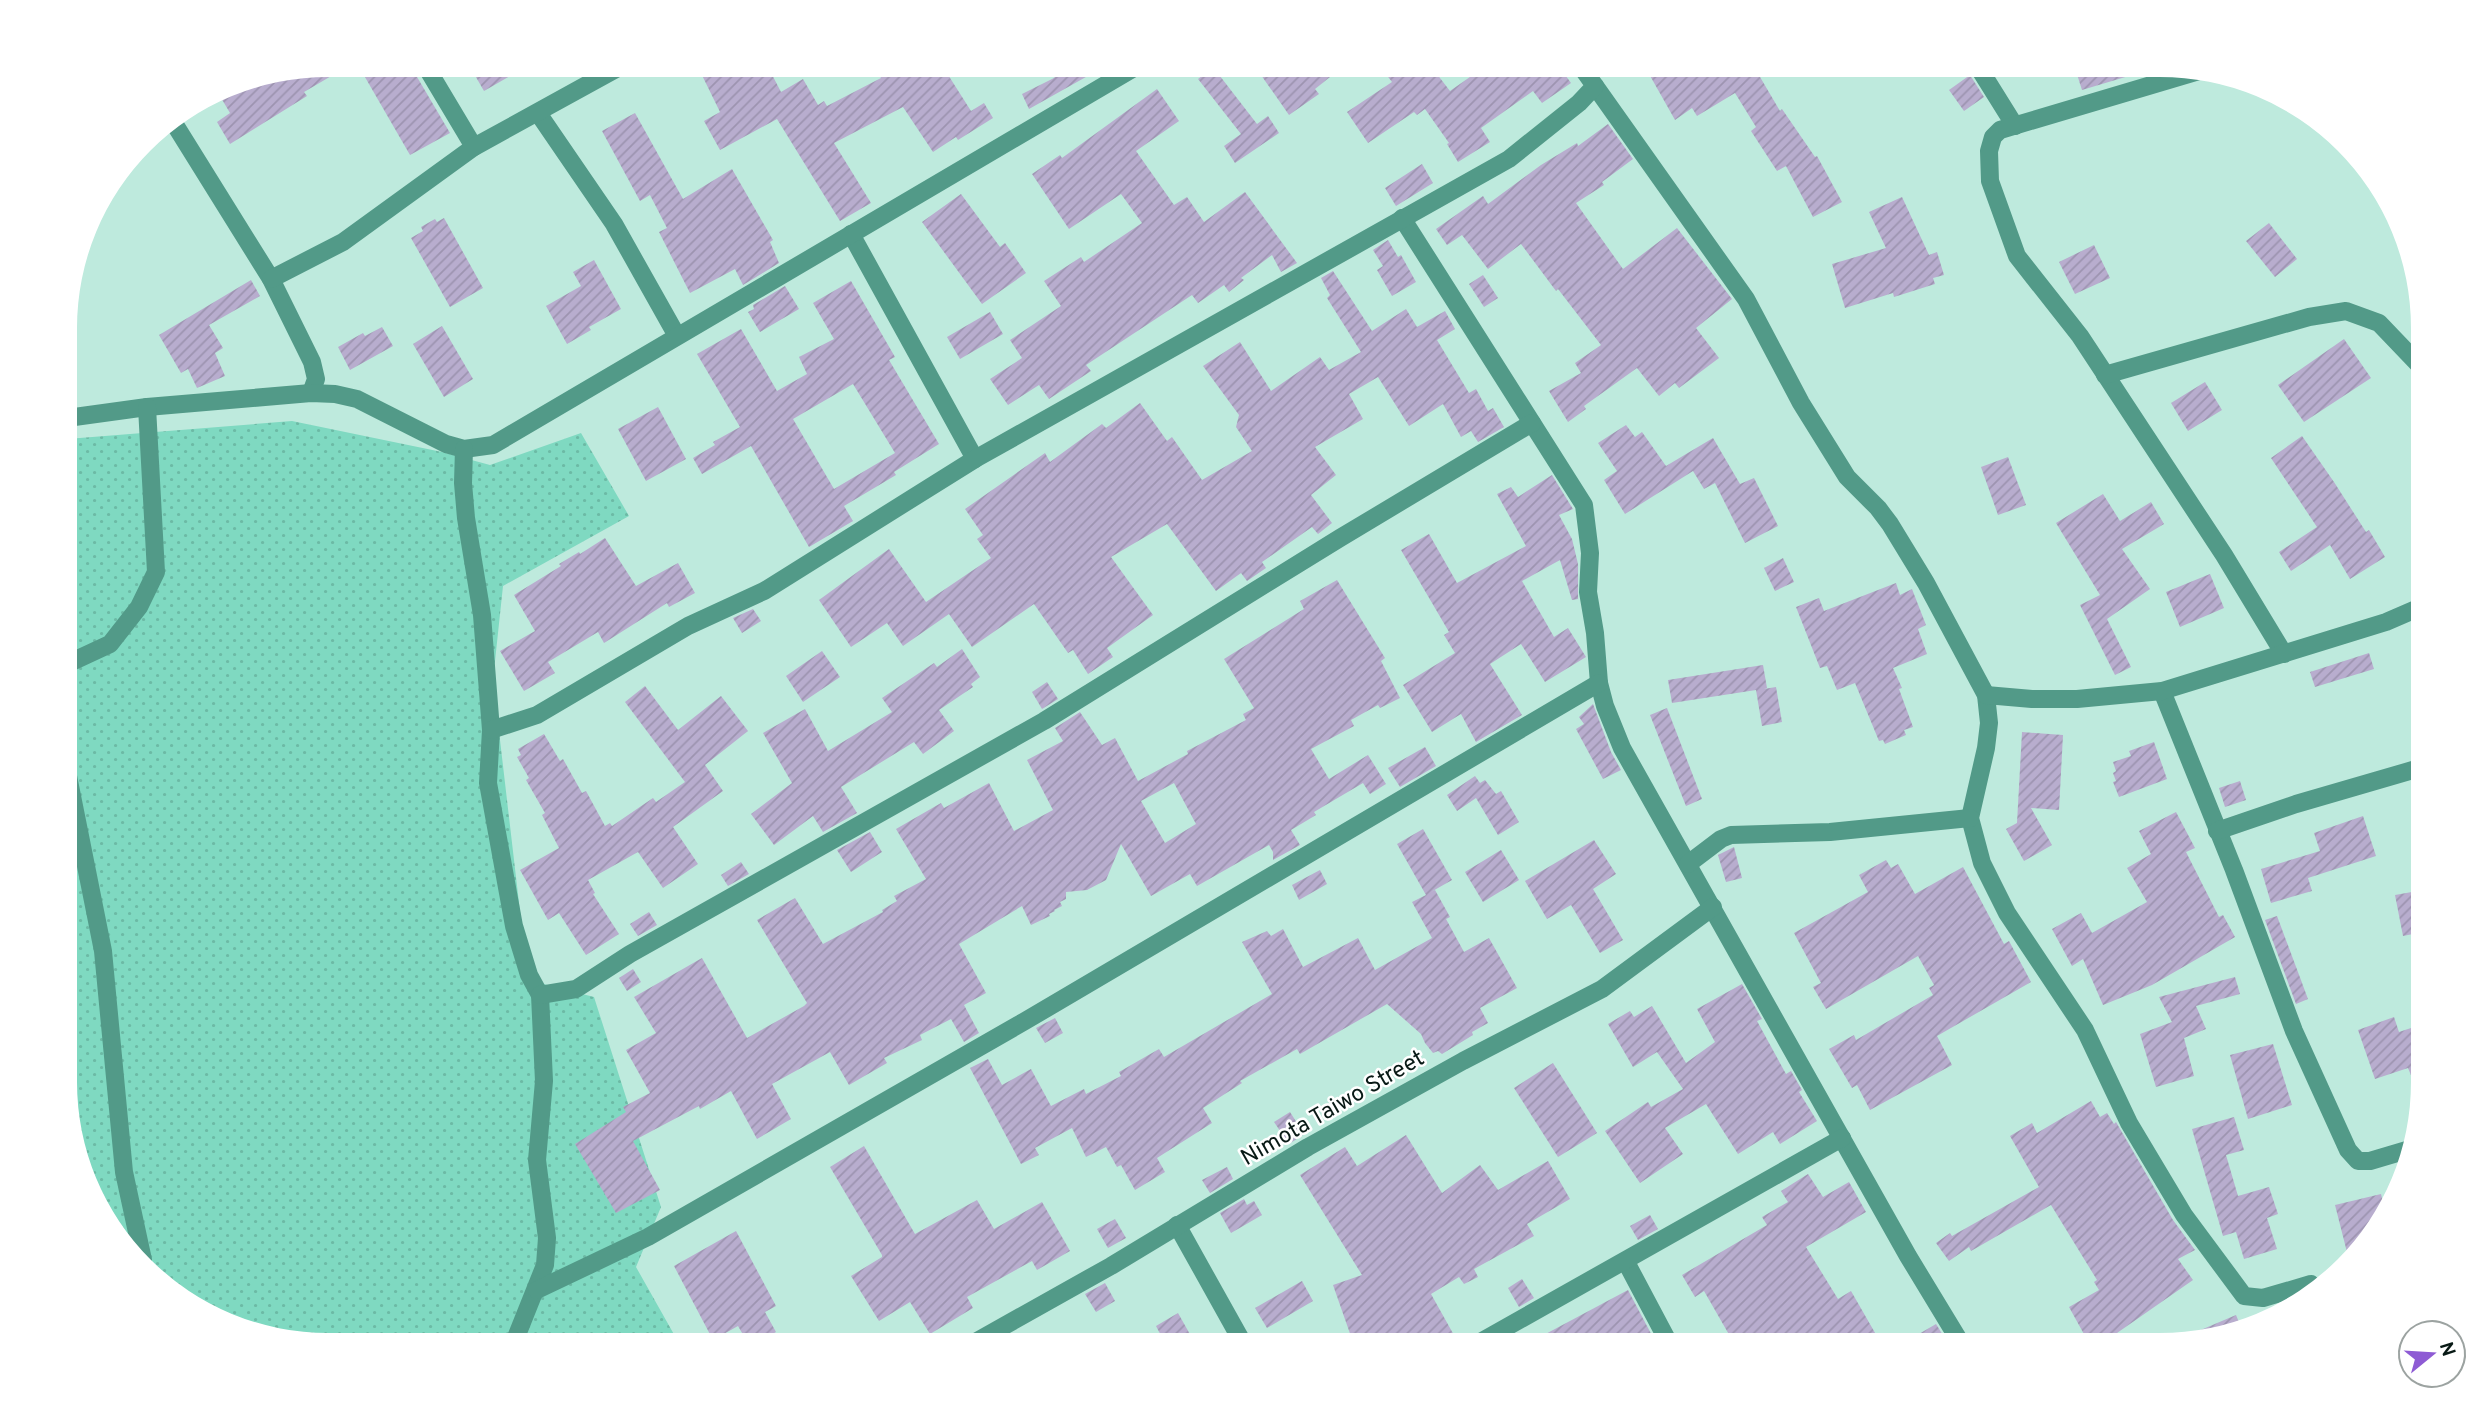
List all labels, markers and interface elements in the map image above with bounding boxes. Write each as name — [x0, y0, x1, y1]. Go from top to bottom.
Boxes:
street label: Nimota Taiwo Street — [1236, 1045, 1430, 1174]
north arrow — [2397, 1319, 2467, 1389]
text: N — [2433, 1339, 2460, 1360]

